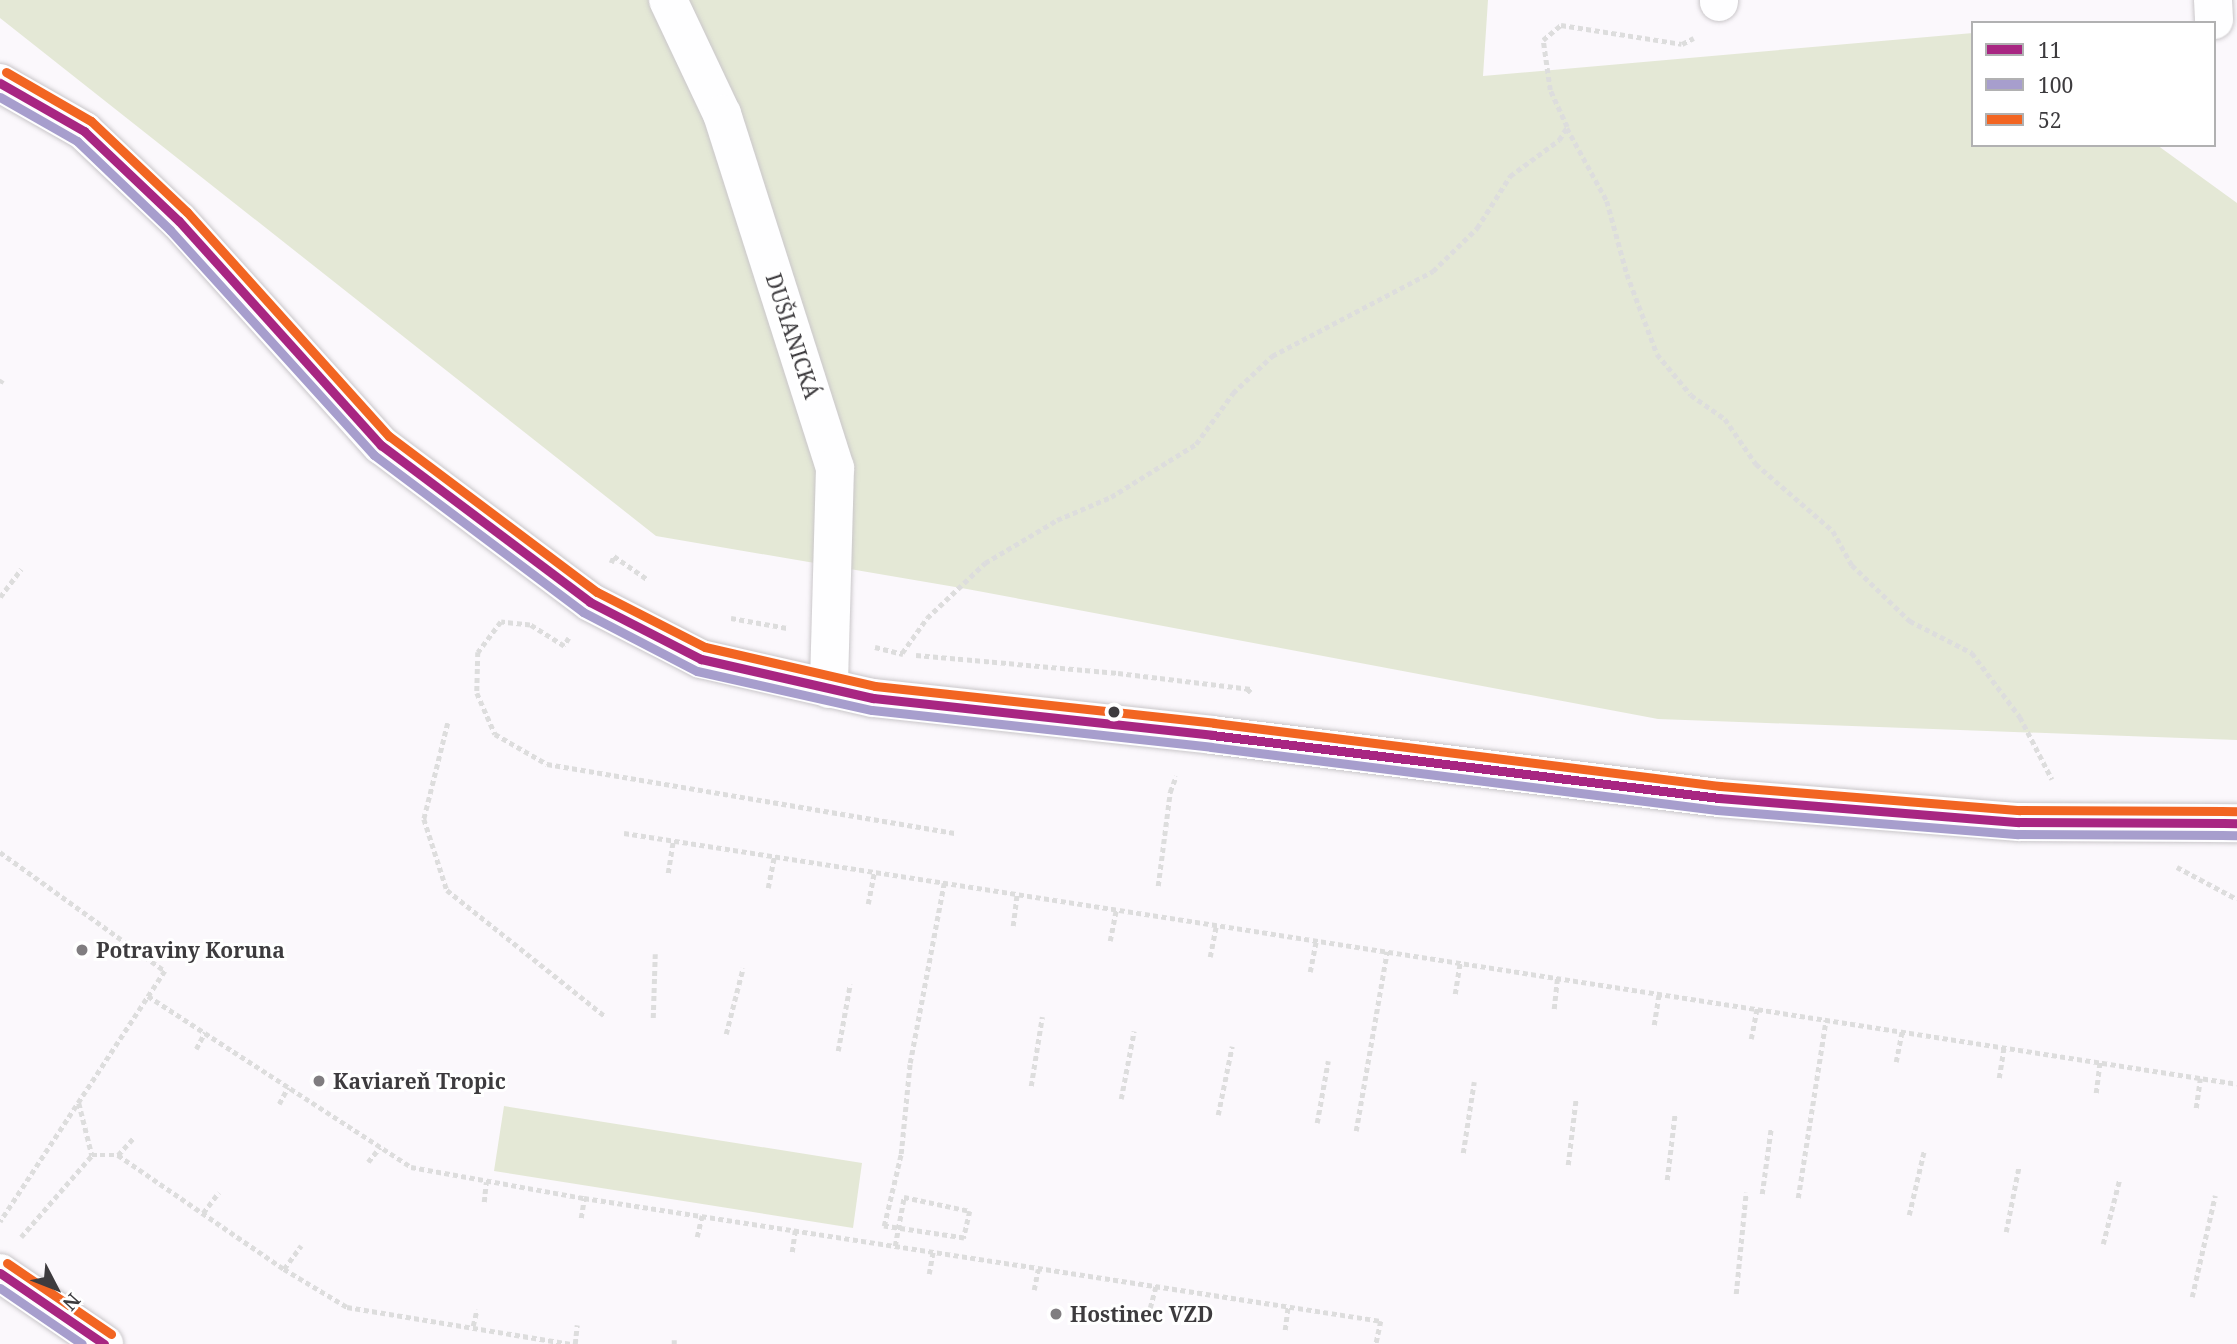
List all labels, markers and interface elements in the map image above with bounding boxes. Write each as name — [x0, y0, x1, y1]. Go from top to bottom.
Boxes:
legend — [1971, 21, 2216, 147]
text: 11 — [2038, 36, 2061, 64]
text: 100 — [2038, 71, 2073, 99]
text: 52 — [2038, 106, 2061, 134]
street label: DUŠIANICKÁ — [761, 270, 825, 402]
unlabelled marker — [1107, 705, 1121, 719]
place label: Potraviny Koruna — [96, 937, 285, 963]
marker: Potraviny Koruna — [74, 942, 90, 958]
place label: Kaviareň Tropic — [333, 1068, 506, 1094]
marker: Kaviareň Tropic — [311, 1073, 327, 1089]
north arrow — [21, 1253, 91, 1323]
text: N — [57, 1288, 86, 1316]
place label: Hostinec VZD — [1070, 1301, 1213, 1327]
marker: Hostinec VZD — [1048, 1306, 1064, 1322]

